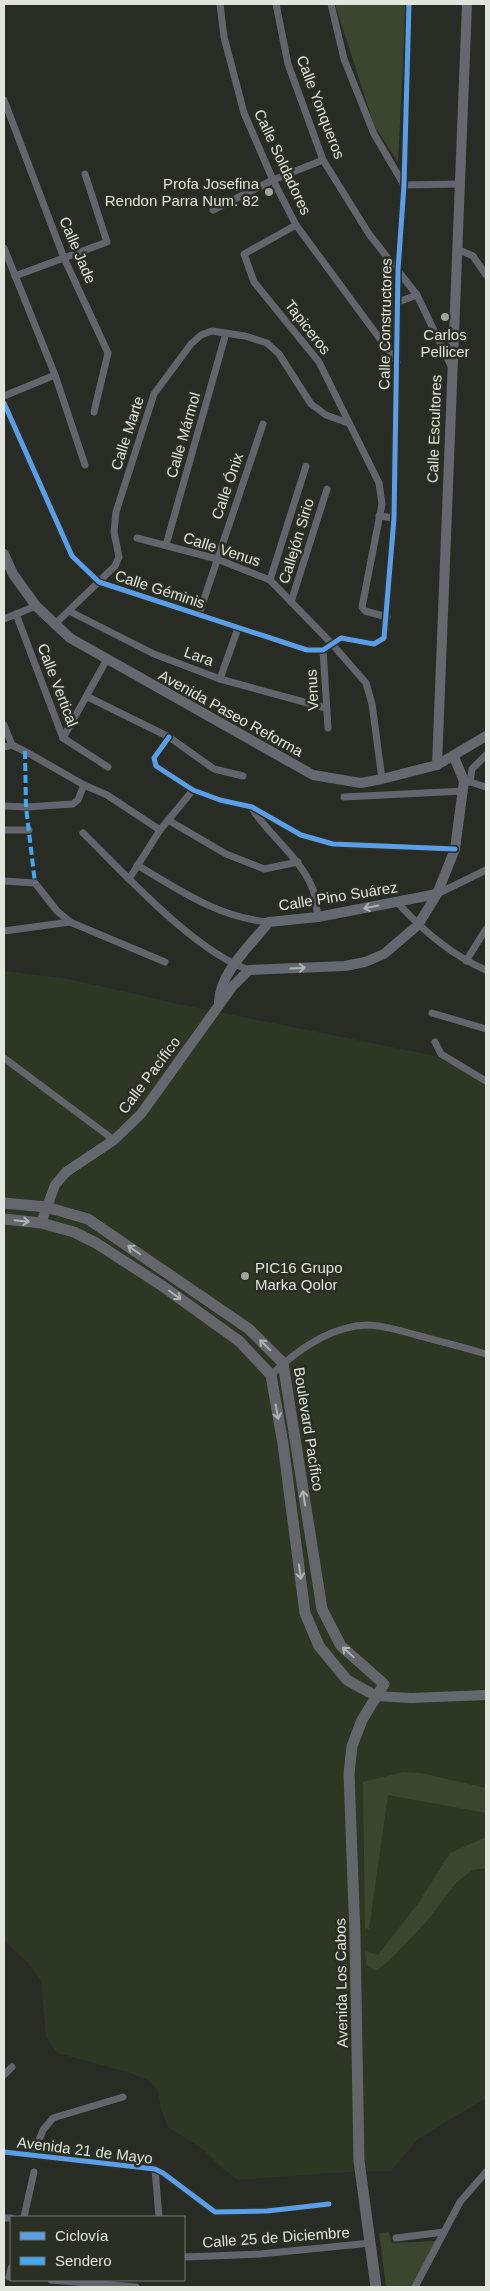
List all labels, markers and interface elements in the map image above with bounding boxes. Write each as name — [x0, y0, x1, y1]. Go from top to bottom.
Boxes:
street label: Calle Yonqueros — [293, 53, 349, 161]
street label: Calle Soldadores — [251, 107, 315, 217]
place label: Profa Josefina Rendon Parra Num. 82 — [105, 175, 260, 209]
marker: Profa Josefina Rendon Parra Num. 82 — [263, 186, 275, 198]
street label: Calle Jade — [56, 214, 100, 286]
street label: Calle Constructores — [375, 258, 395, 390]
street label: Tapiceros — [282, 296, 334, 358]
marker: Carlos Pellicer — [439, 311, 451, 323]
place label: Carlos Pellicer — [420, 326, 470, 360]
street label: Calle Escultores — [424, 375, 444, 483]
street label: Calle Mármol — [163, 390, 203, 480]
street label: Calle Marte — [107, 394, 147, 472]
street label: Calle Ónix — [208, 450, 246, 521]
street label: Callejón Sirio — [275, 496, 317, 586]
street label: Calle Venus — [181, 529, 263, 569]
street label: Calle Géminis — [113, 566, 207, 612]
street label: Calle Vertical — [34, 641, 82, 729]
street label: Lara — [182, 643, 217, 669]
street label: Avenida Paseo Reforma — [156, 666, 307, 760]
street label: Venus — [302, 669, 322, 711]
street label: Calle Pino Suárez — [277, 878, 399, 914]
one-way arrow — [364, 902, 380, 912]
one-way arrow — [290, 963, 306, 973]
street label: Calle Pacífico — [115, 1033, 183, 1117]
one-way arrow — [14, 1216, 30, 1226]
one-way arrow — [127, 1245, 141, 1255]
place label: PIC16 Grupo Marka Qolor — [255, 1259, 343, 1293]
marker: PIC16 Grupo Marka Qolor — [239, 1270, 251, 1282]
one-way arrow — [168, 1290, 182, 1300]
one-way arrow — [259, 1339, 271, 1351]
street label: Boulevard Pacífico — [291, 1366, 327, 1492]
one-way arrow — [273, 1403, 283, 1419]
one-way arrow — [299, 1491, 309, 1507]
one-way arrow — [295, 1564, 305, 1580]
one-way arrow — [341, 1646, 354, 1658]
street label: Avenida Los Cabos — [331, 1918, 351, 2048]
street label: Avenida 21 de Mayo — [16, 2133, 154, 2167]
legend — [10, 2216, 185, 2281]
street label: Calle 25 de Diciembre — [202, 2223, 350, 2251]
text: Ciclovía — [55, 2227, 109, 2244]
text: Sendero — [55, 2252, 112, 2269]

